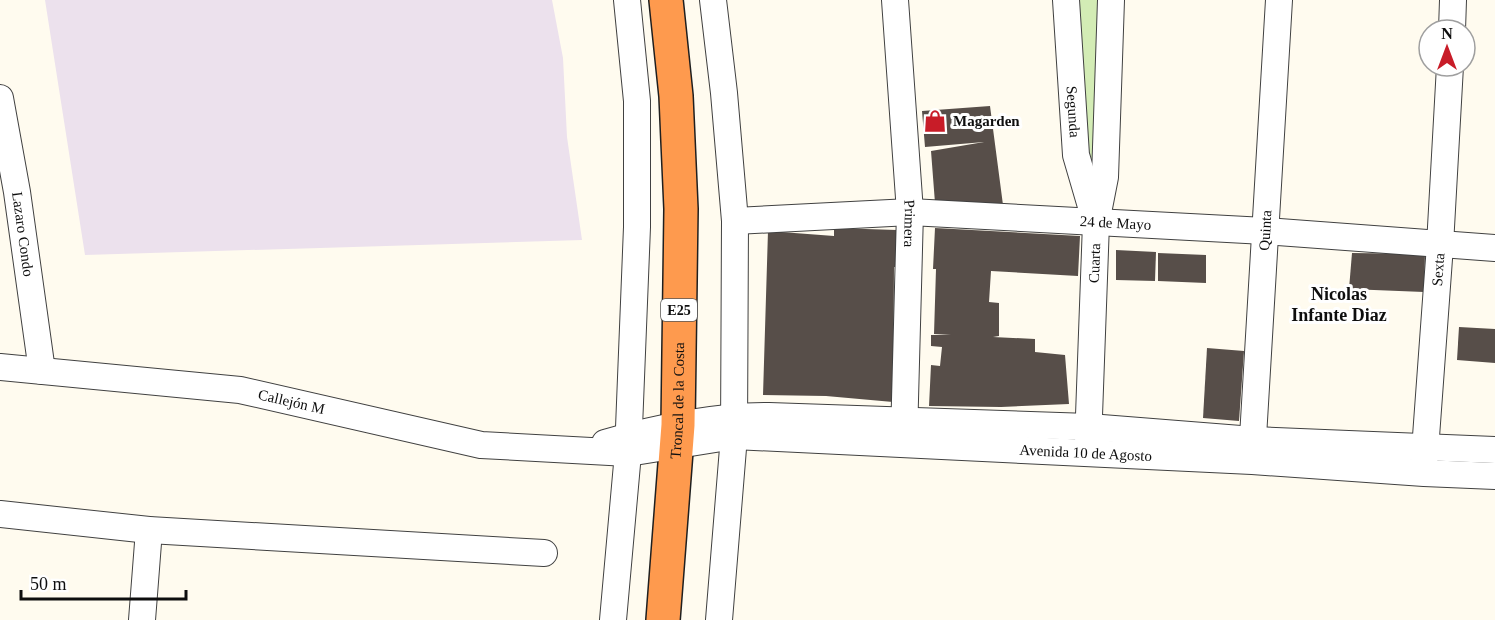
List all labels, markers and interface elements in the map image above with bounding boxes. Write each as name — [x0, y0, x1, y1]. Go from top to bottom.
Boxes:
north arrow — [1417, 18, 1477, 78]
text: N — [1441, 25, 1453, 42]
street label: Segunda — [1064, 85, 1083, 138]
shop icon: Magarden — [922, 108, 948, 134]
place label: Magarden — [953, 113, 1020, 129]
street label: Lazaro Condo — [9, 191, 37, 277]
street label: Primera — [901, 199, 918, 248]
street label: Quinta — [1256, 209, 1275, 251]
street label: 24 de Mayo — [1079, 213, 1152, 233]
street label: Cuarta — [1086, 242, 1103, 283]
street label: Sexta — [1429, 252, 1447, 287]
district label: Nicolas Infante Diaz — [1291, 284, 1387, 325]
road number: E25 — [661, 299, 697, 321]
street label: Troncal de la Costa — [667, 342, 687, 459]
street label: Callejón M — [257, 386, 326, 417]
street label: Avenida 10 de Agosto — [1019, 442, 1152, 464]
scale bar — [21, 563, 186, 601]
text: 50 m — [30, 574, 67, 594]

